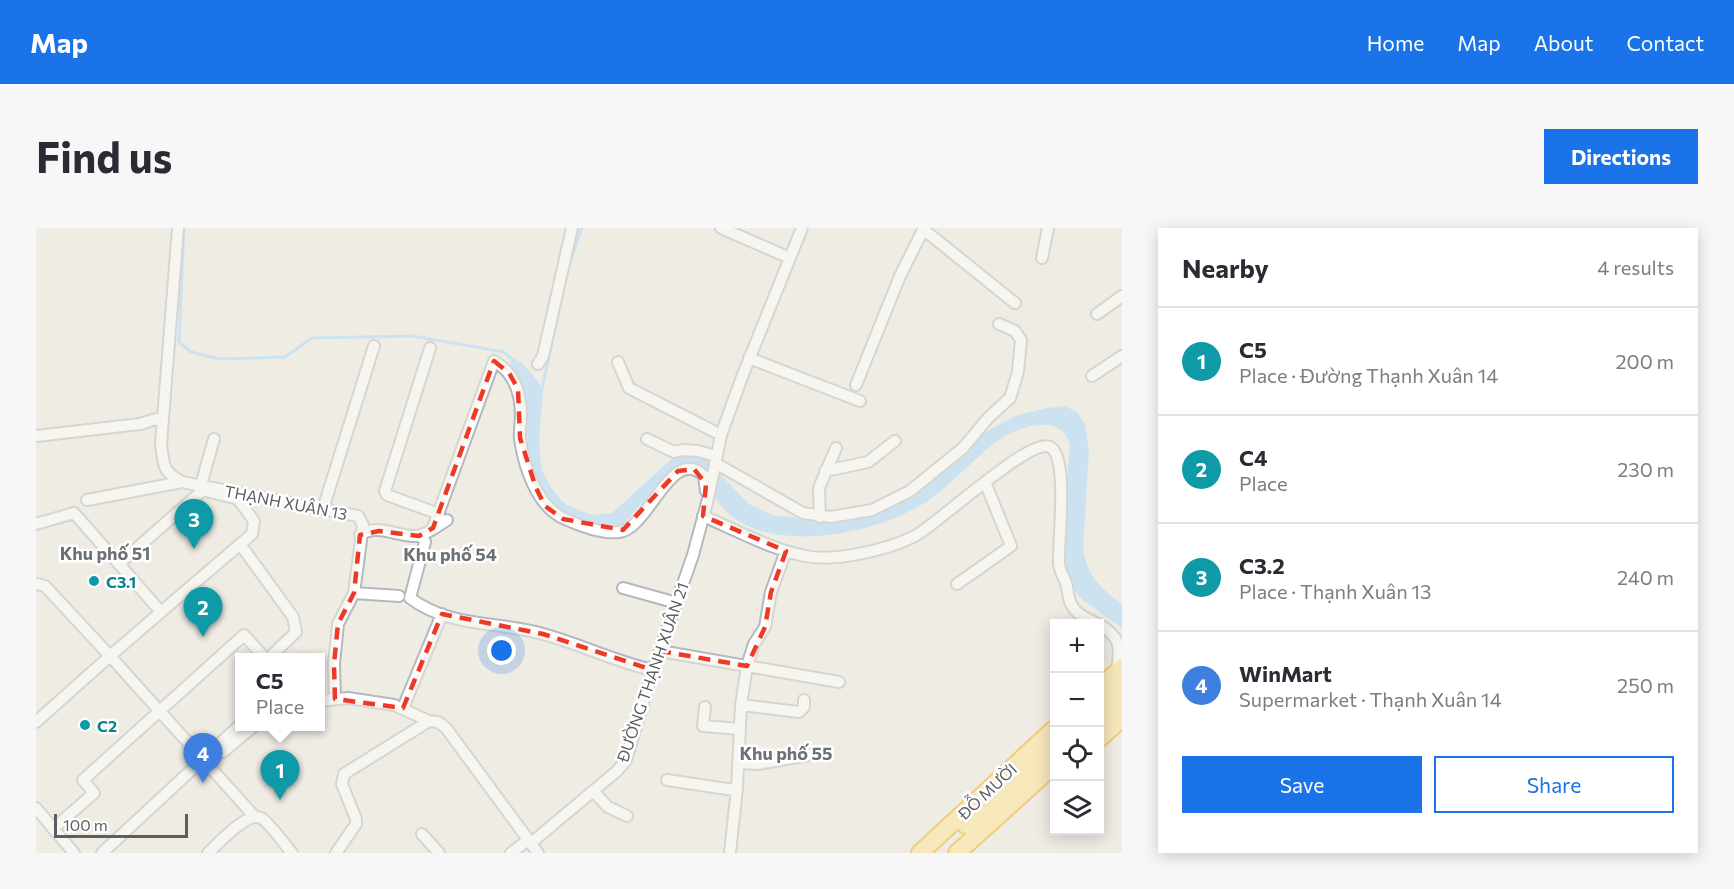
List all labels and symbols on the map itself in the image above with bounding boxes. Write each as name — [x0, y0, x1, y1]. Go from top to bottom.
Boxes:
street label: THẠNH XUÂN 13 — [223, 481, 349, 523]
pin: 3 — [174, 500, 214, 549]
district label: Khu phố 51 — [60, 542, 150, 564]
district label: Khu phố 54 — [403, 543, 497, 565]
place label: С3.1 — [106, 572, 136, 591]
marker: С3.1 — [87, 574, 101, 588]
street label: ĐƯỜNG THẠNH XUÂN 21 — [612, 580, 692, 765]
pin: 2 — [184, 588, 222, 637]
your location — [487, 636, 516, 665]
place label: С2 — [97, 716, 117, 735]
marker: С2 — [78, 718, 92, 732]
pin: 4 — [184, 734, 222, 783]
district label: Khu phố 55 — [740, 742, 832, 764]
pin: 1 — [260, 750, 300, 800]
street label: ĐỖ MƯỜI — [952, 758, 1020, 824]
scale bar — [54, 811, 188, 838]

